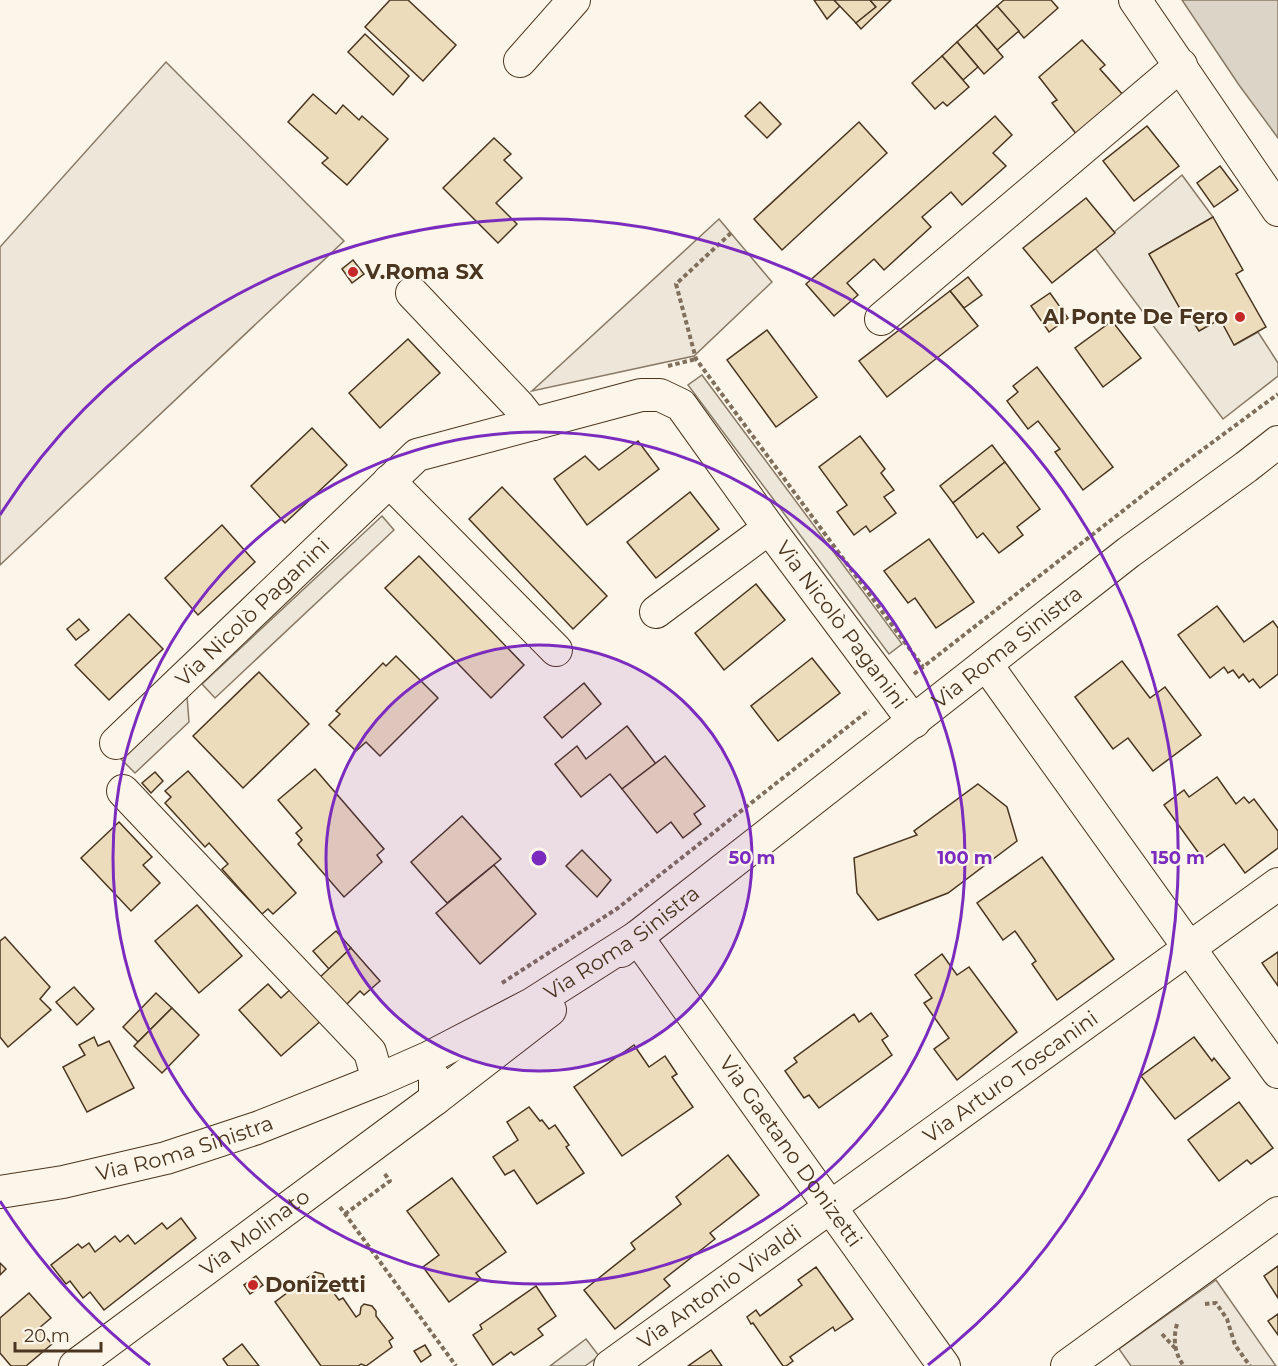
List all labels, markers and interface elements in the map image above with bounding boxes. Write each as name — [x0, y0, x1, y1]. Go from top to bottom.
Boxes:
place label: V.Roma SX — [364, 259, 484, 284]
marker: V.Roma SX — [346, 265, 360, 279]
place label: Al Ponte De Fero — [1042, 304, 1228, 329]
marker: Al Ponte De Fero — [1233, 310, 1247, 324]
street label: Via Nicolò Paganini — [170, 533, 334, 691]
street label: Via Nicolò Paganini — [771, 536, 913, 714]
street label: Via Roma Sinistra — [927, 580, 1087, 713]
text: 50 m — [729, 847, 775, 869]
text: 100 m — [937, 847, 993, 869]
text: 150 m — [1151, 847, 1205, 869]
centre of rings — [529, 848, 549, 868]
street label: Via Roma Sinistra — [539, 880, 704, 1005]
street label: Via Arturo Toscanini — [918, 1005, 1103, 1148]
street label: Via Gaetano Donizetti — [714, 1051, 868, 1251]
street label: Via Roma Sinistra — [94, 1110, 277, 1186]
street label: Via Molinato — [195, 1183, 314, 1281]
street label: Via Antonio Vivaldi — [632, 1219, 806, 1354]
place label: Donizetti — [265, 1272, 366, 1297]
marker: Donizetti — [246, 1278, 260, 1292]
scale bar — [15, 1315, 100, 1353]
text: 20 m — [24, 1325, 70, 1347]

